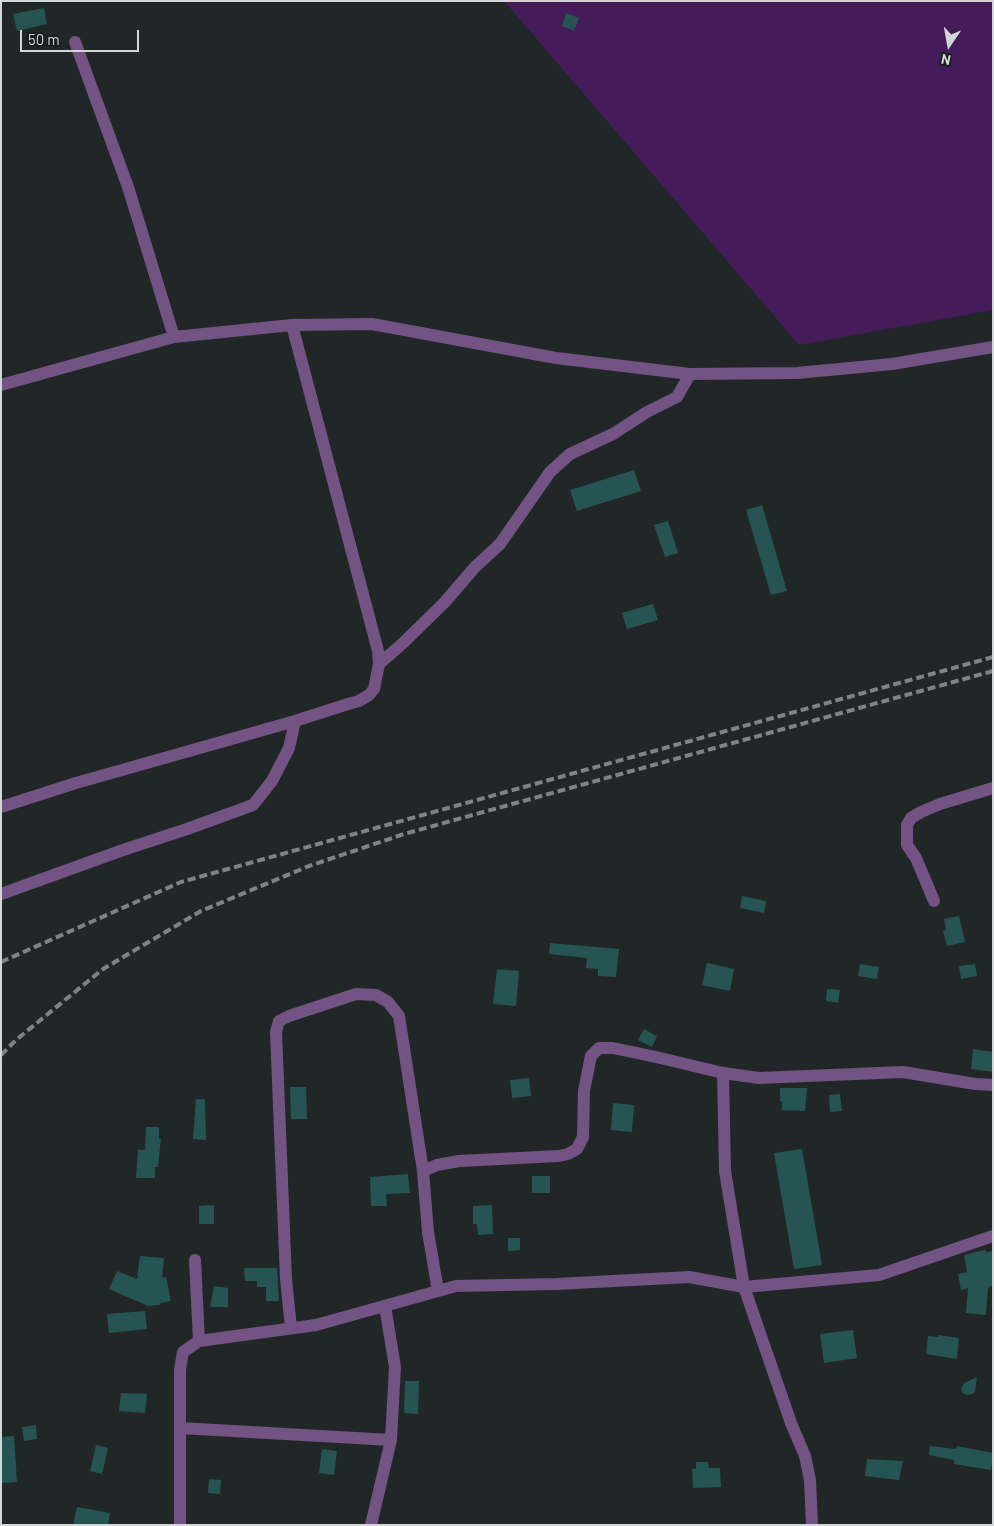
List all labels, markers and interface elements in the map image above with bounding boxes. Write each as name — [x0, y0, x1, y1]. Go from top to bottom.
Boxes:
scale bar — [22, 20, 141, 52]
north arrow — [924, 20, 974, 70]
text: 50 m — [28, 30, 60, 48]
text: N — [939, 51, 952, 69]

